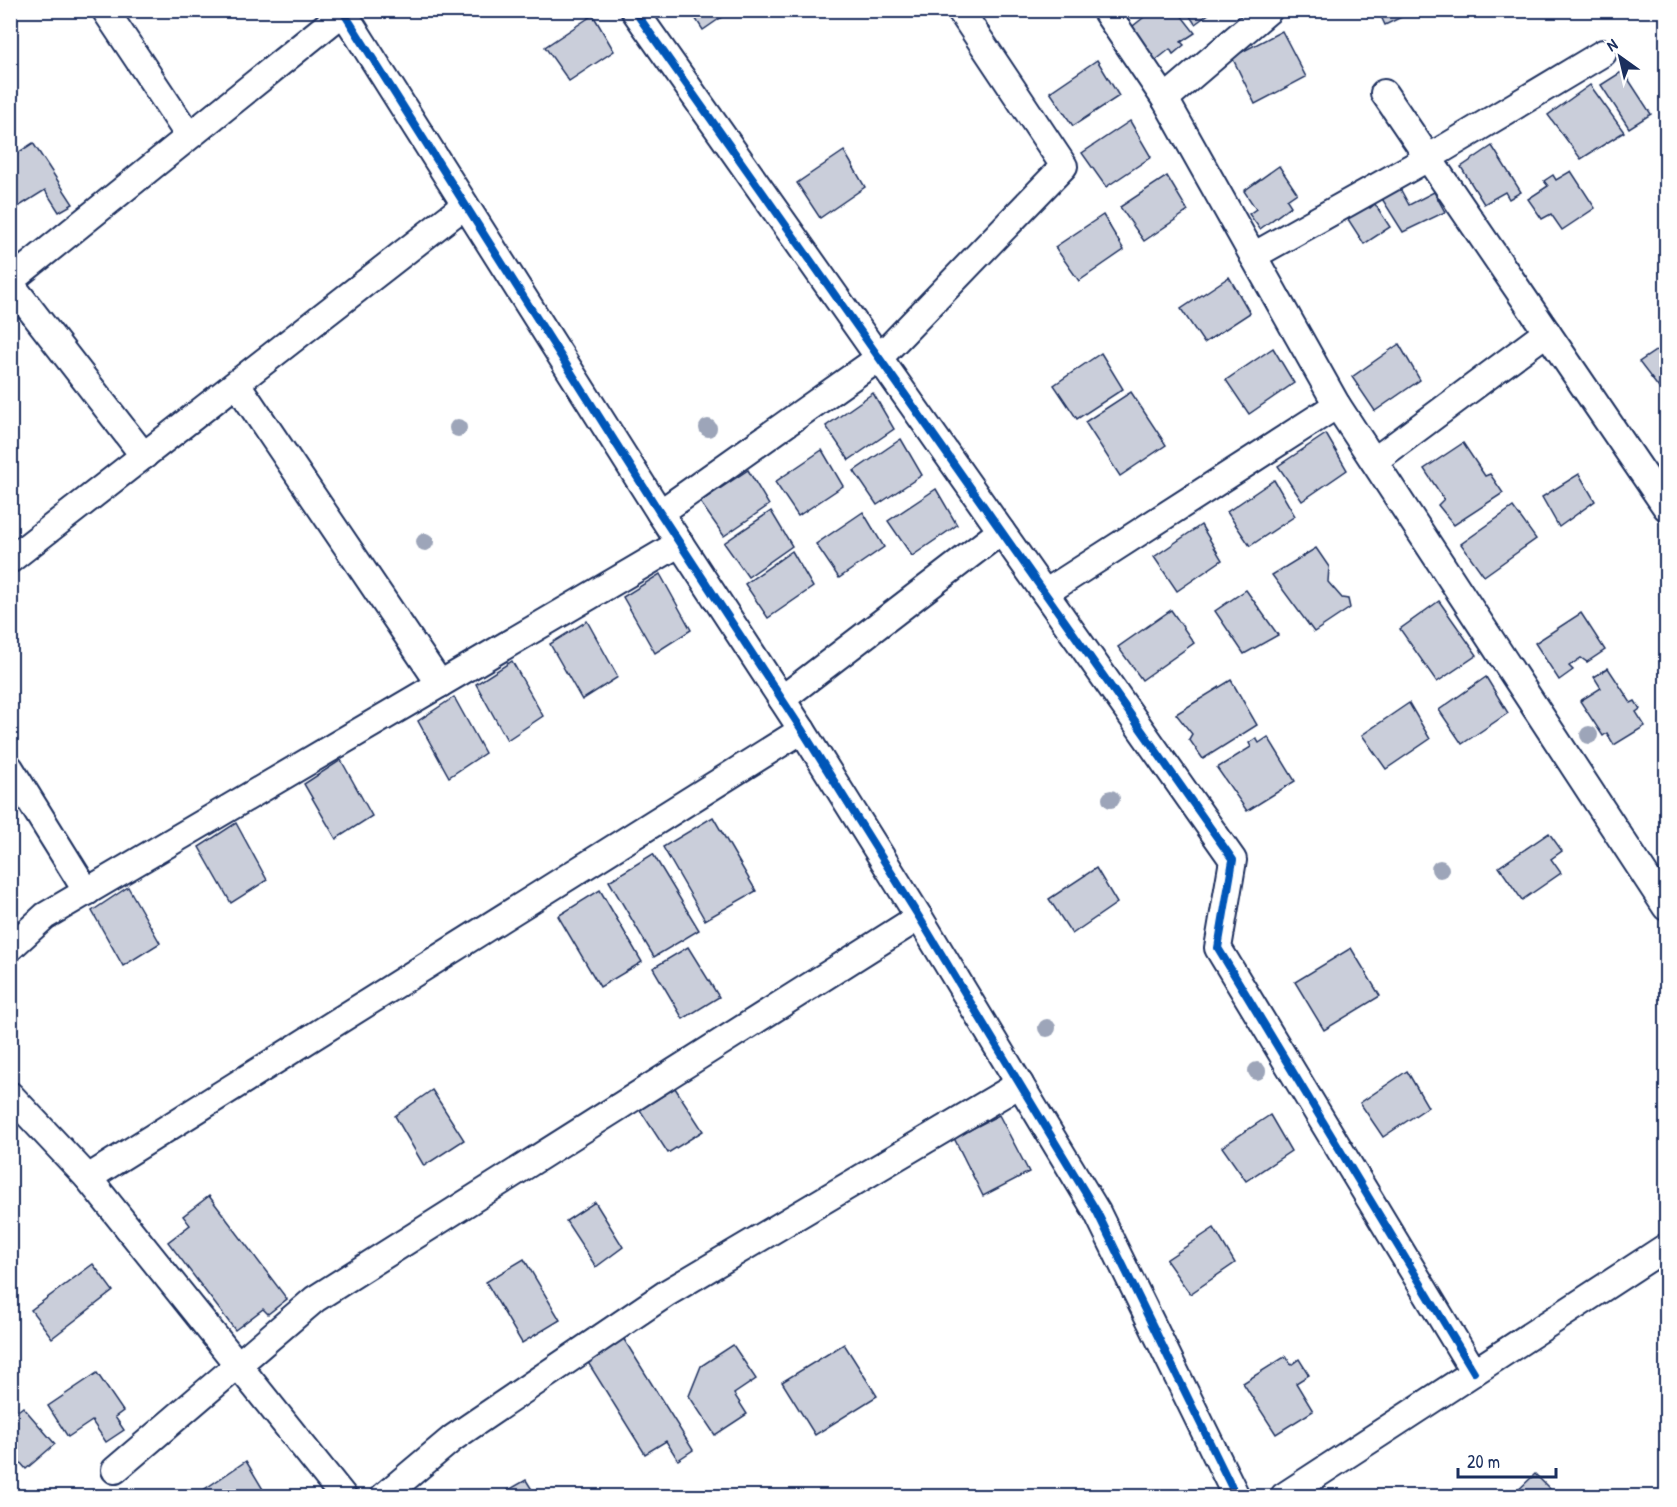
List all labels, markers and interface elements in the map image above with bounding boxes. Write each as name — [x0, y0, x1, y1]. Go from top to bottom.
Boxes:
north arrow — [1590, 27, 1650, 87]
text: N — [1602, 33, 1622, 56]
scale bar — [1458, 1441, 1556, 1479]
text: 20 m — [1467, 1449, 1500, 1474]

